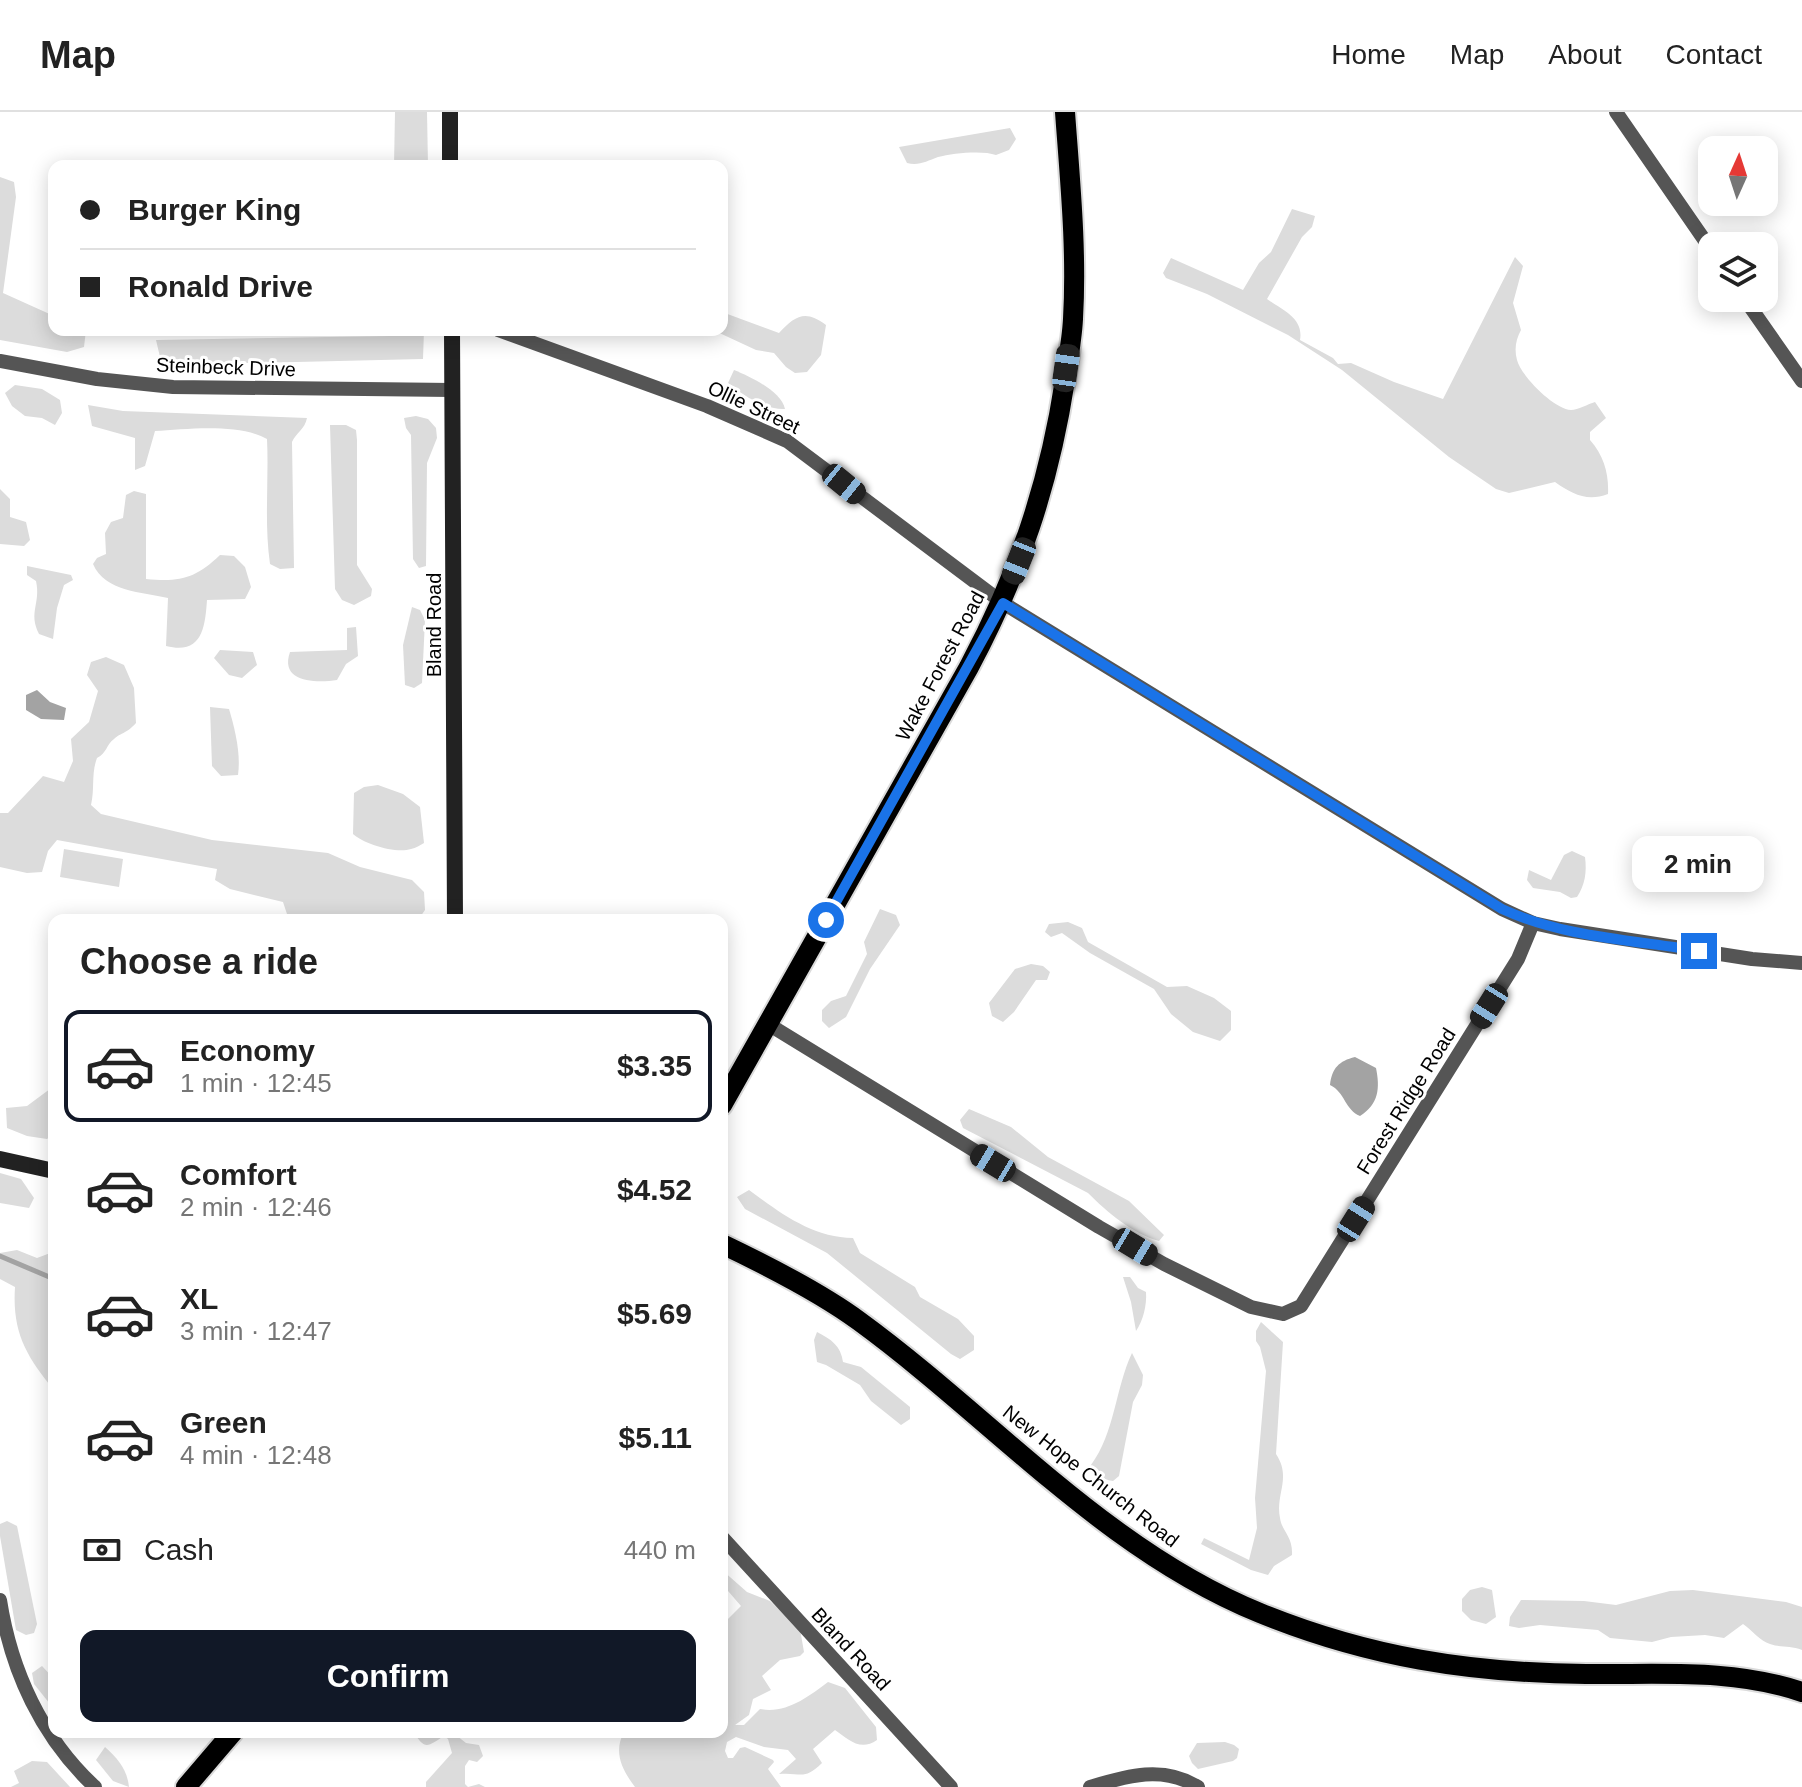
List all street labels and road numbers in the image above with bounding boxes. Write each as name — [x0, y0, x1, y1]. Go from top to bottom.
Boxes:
street label: Steinbeck Drive — [156, 354, 296, 380]
street label: Ollie Street — [705, 376, 804, 438]
street label: Bland Road — [423, 573, 445, 677]
street label: Wake Forest Road — [891, 588, 989, 744]
street label: Forest Ridge Road — [1352, 1024, 1460, 1178]
street label: New Hope Church Road — [999, 1401, 1183, 1551]
street label: Bland Road — [807, 1603, 895, 1695]

